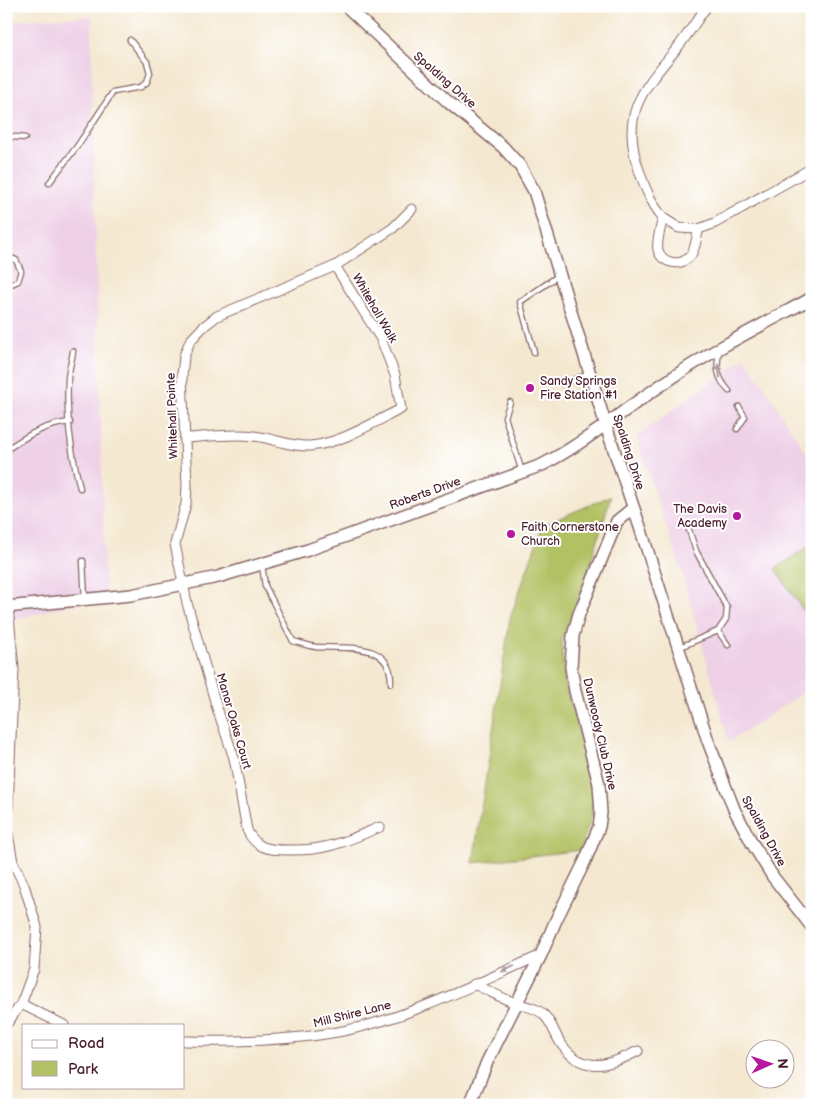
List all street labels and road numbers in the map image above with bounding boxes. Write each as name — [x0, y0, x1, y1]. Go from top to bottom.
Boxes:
street label: Spalding Drive — [410, 49, 479, 112]
street label: Whitehall Walk — [349, 271, 400, 346]
street label: Whitehall Pointe — [163, 373, 182, 459]
street label: Spalding Drive — [609, 413, 648, 492]
street label: Roberts Drive — [388, 474, 463, 513]
street label: Manor Oaks Court — [213, 671, 254, 771]
street label: Dunwoody Club Drive — [579, 677, 620, 792]
street label: Spalding Drive — [738, 793, 789, 869]
street label: Mill Shire Lane — [312, 998, 393, 1031]

